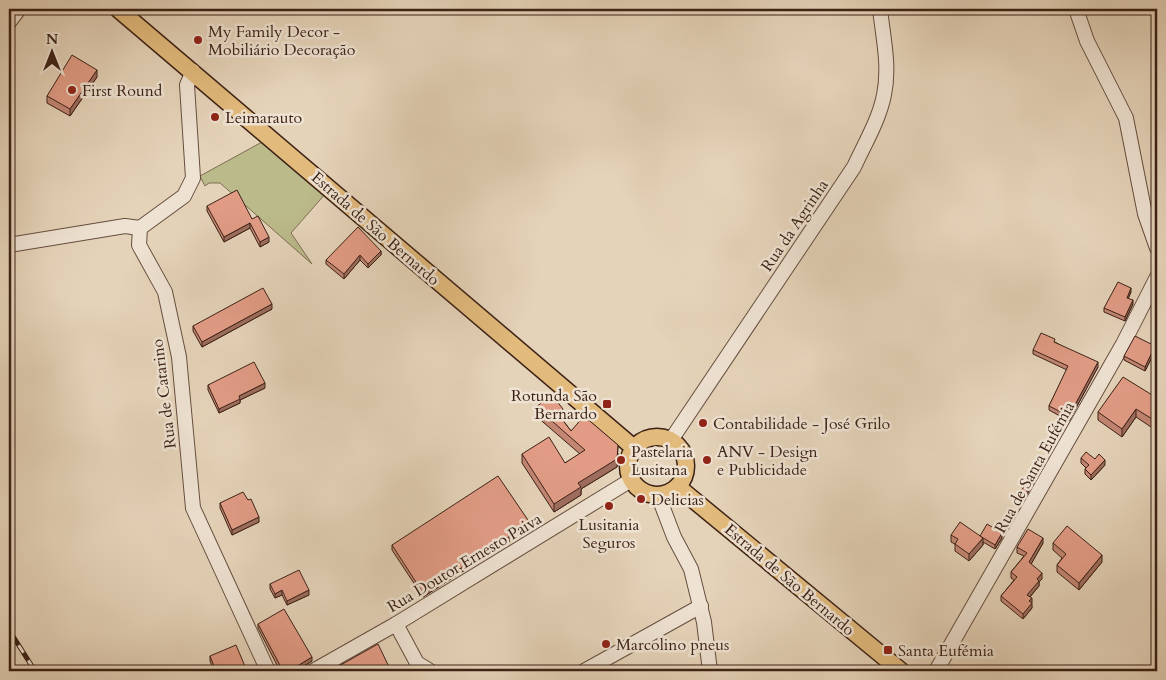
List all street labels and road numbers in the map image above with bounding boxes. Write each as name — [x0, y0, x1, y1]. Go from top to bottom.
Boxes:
street label: Estrada de São Bernardo — [306, 167, 445, 291]
street label: Rua da Agrinha — [756, 175, 834, 276]
street label: Rua de Catarino — [146, 337, 182, 450]
street label: Rua de Santa Eufémia — [990, 398, 1080, 537]
street label: Rua Doutor Ernesto Paiva — [383, 508, 546, 618]
street label: Estrada de São Bernardo — [720, 519, 859, 641]

